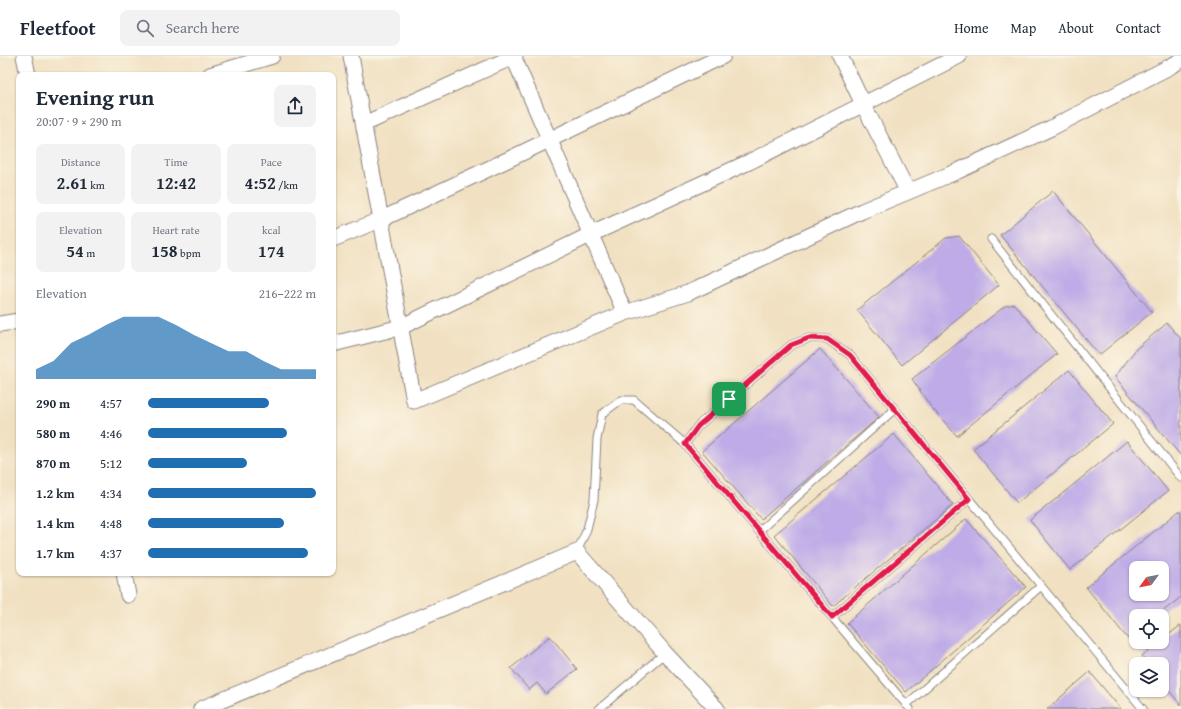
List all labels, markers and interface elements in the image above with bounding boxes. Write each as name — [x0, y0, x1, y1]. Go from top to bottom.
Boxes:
search box — [120, 10, 400, 46]
text: Fleetfoot — [20, 14, 96, 42]
icon: search — [134, 17, 156, 39]
text: Search here — [166, 17, 240, 38]
text: Home — [954, 18, 989, 38]
text: Map — [1011, 18, 1036, 38]
text: About — [1058, 18, 1094, 38]
text: Contact — [1116, 18, 1161, 38]
text: Evening run — [36, 81, 154, 113]
button: share — [274, 85, 316, 127]
text: 20:07 · 9 × 290 m — [36, 112, 122, 131]
text: Distance — [61, 154, 100, 170]
text: Time — [164, 154, 188, 170]
text: Pace — [261, 154, 282, 170]
text: 2.61 — [57, 170, 88, 195]
text: 12:42 — [156, 170, 196, 195]
text: 4:52 — [245, 170, 276, 195]
text: km — [88, 177, 105, 193]
text: /km — [276, 177, 298, 193]
text: Elevation — [59, 222, 102, 238]
text: Heart rate — [152, 222, 200, 238]
text: kcal — [262, 222, 281, 238]
text: 54 — [66, 238, 84, 263]
text: 158 — [151, 238, 178, 263]
text: 174 — [258, 238, 285, 263]
text: m — [84, 245, 95, 261]
text: bpm — [178, 245, 201, 261]
text: Elevation — [36, 284, 87, 303]
text: 216–222 m — [259, 284, 316, 303]
pin — [712, 382, 746, 416]
icon: arrive — [718, 388, 740, 410]
text: 290 m — [36, 394, 70, 413]
text: 4:57 — [100, 394, 122, 413]
text: 580 m — [36, 424, 70, 443]
text: 4:46 — [100, 424, 122, 443]
text: 870 m — [36, 454, 70, 473]
text: 5:12 — [100, 454, 122, 473]
text: 1.2 km — [36, 484, 75, 503]
text: 4:34 — [100, 484, 122, 503]
text: 1.4 km — [36, 514, 75, 533]
text: 4:48 — [100, 514, 122, 533]
text: 1.7 km — [36, 544, 75, 563]
text: 4:37 — [100, 544, 122, 563]
north arrow — [1129, 561, 1169, 601]
map controls — [1129, 561, 1169, 697]
button: locate — [1129, 609, 1169, 649]
button: layers — [1129, 657, 1169, 697]

